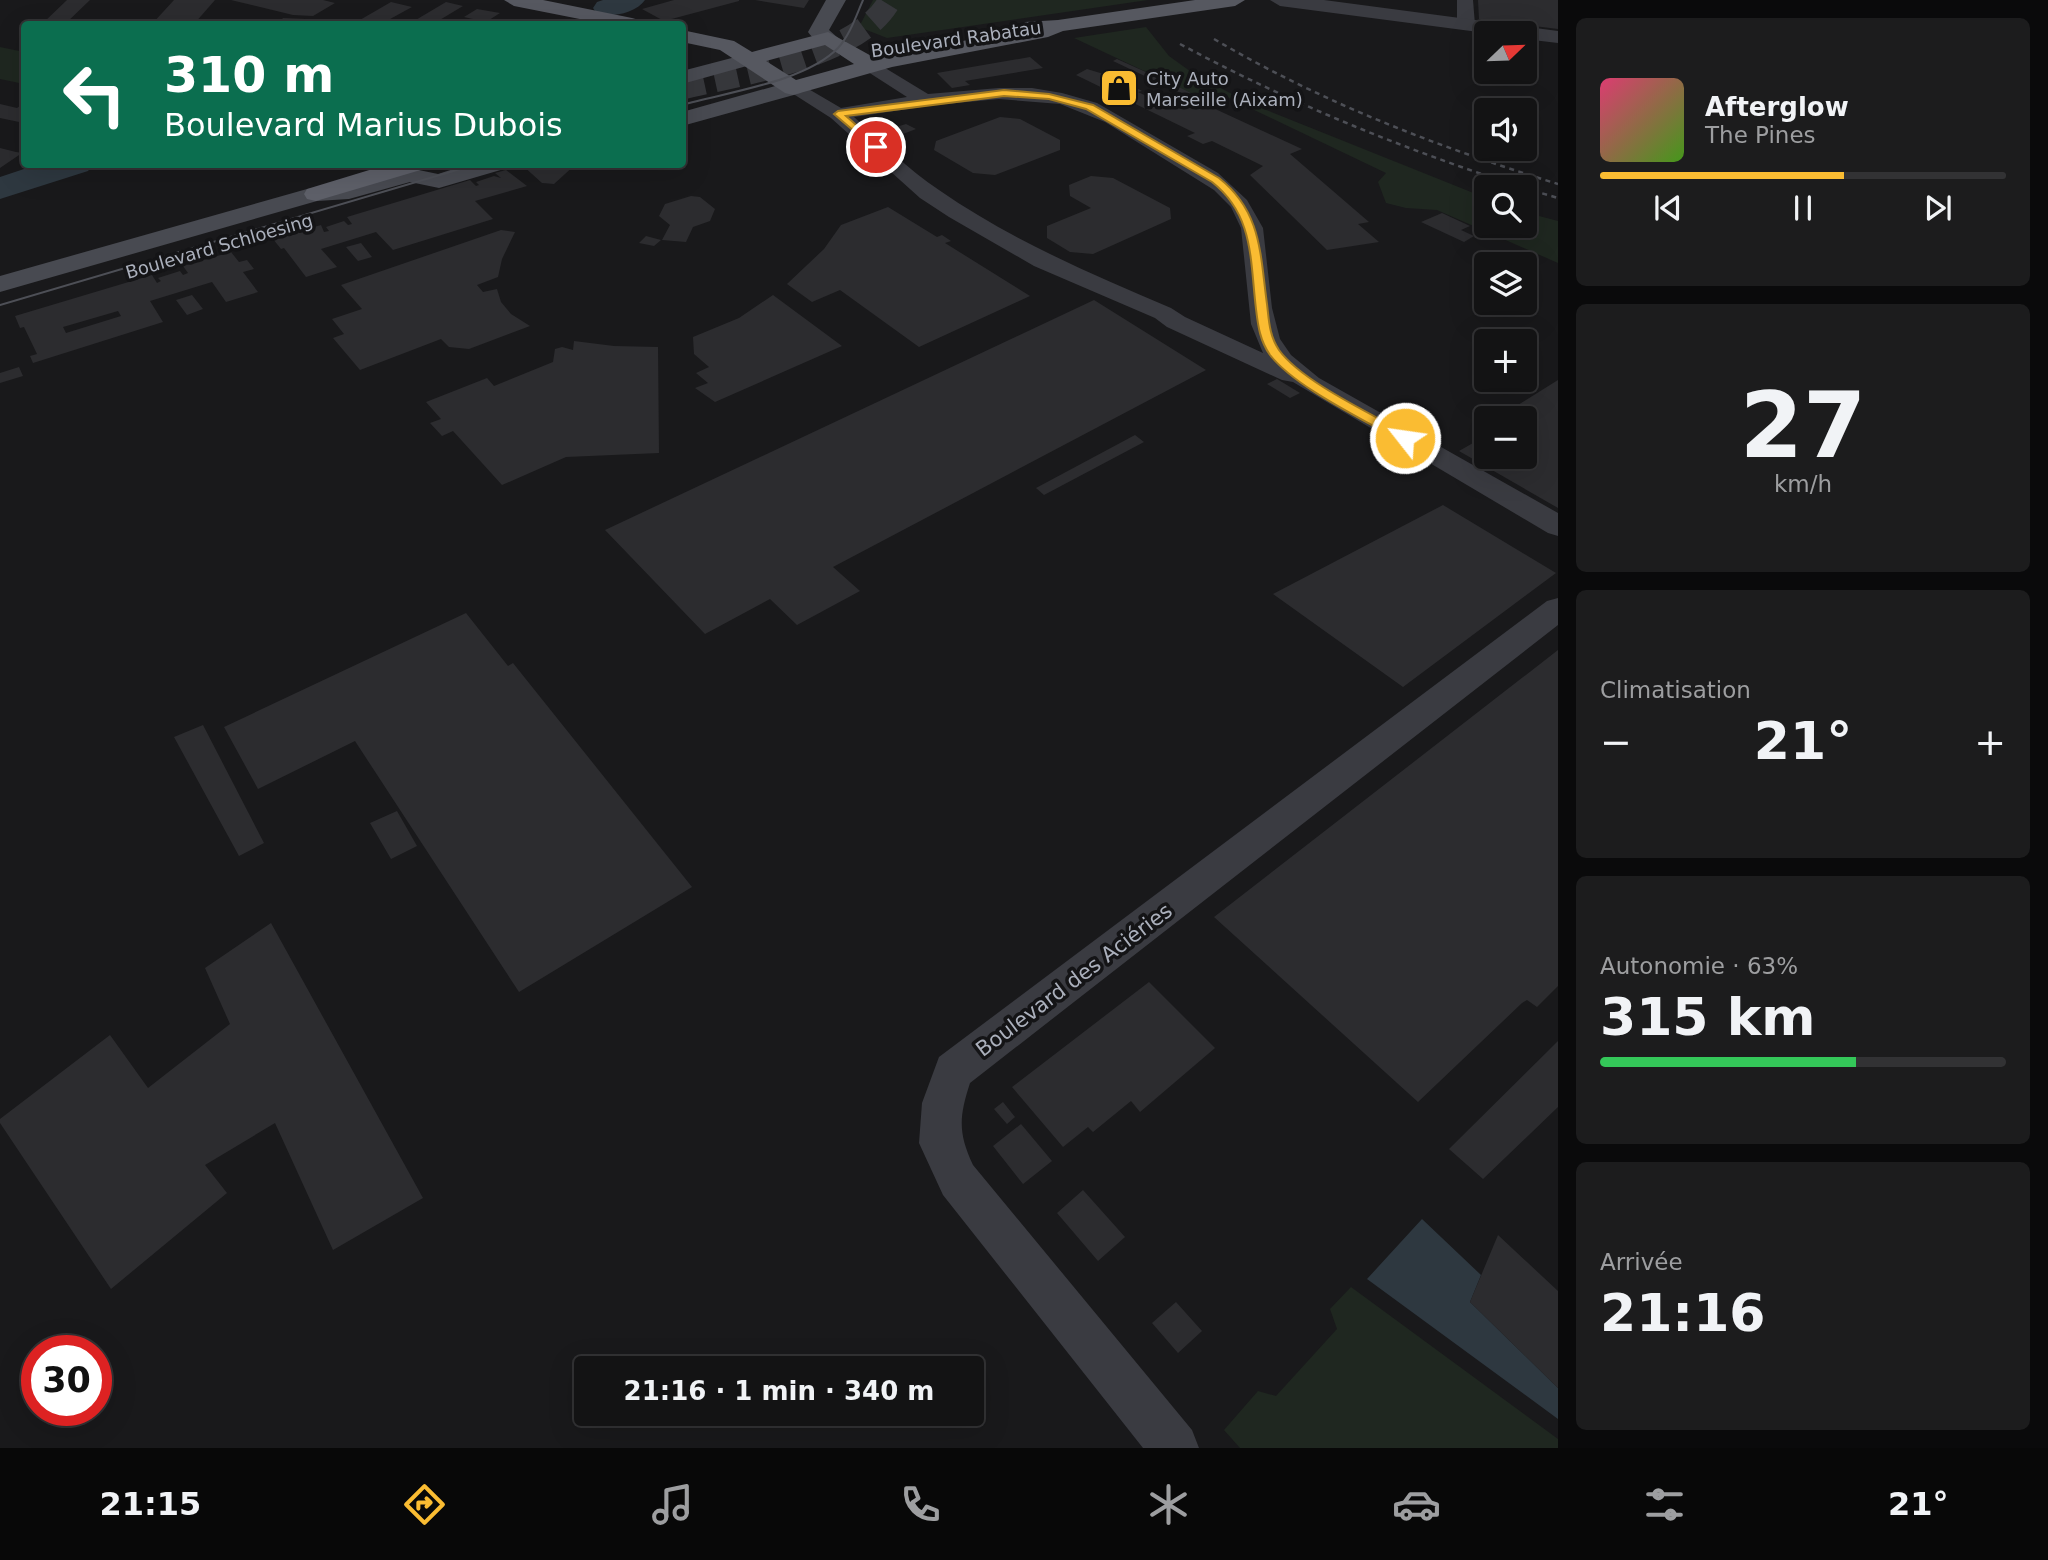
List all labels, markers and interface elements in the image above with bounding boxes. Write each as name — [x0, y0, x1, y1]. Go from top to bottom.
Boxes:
street label: Boulevard Rabatau — [869, 17, 1043, 61]
north arrow — [1474, 21, 1536, 84]
map controls — [1474, 21, 1537, 469]
text: 310 m — [164, 47, 334, 104]
icon: left — [49, 49, 140, 140]
shop icon: City Auto Marseille (Aixam) — [1098, 67, 1140, 109]
place label: City Auto Marseille (Aixam) — [1146, 68, 1303, 110]
text: Afterglow — [1705, 92, 1849, 122]
button: sound — [1474, 98, 1537, 161]
text: Boulevard Marius Dubois — [164, 106, 563, 144]
pin — [846, 117, 906, 177]
text: The Pines — [1705, 122, 1816, 148]
icon: arrive — [857, 128, 895, 166]
button: search — [1474, 175, 1537, 238]
icon: previous — [1649, 189, 1687, 227]
icon: pause — [1784, 189, 1822, 227]
icon: next — [1919, 189, 1957, 227]
street label: Boulevard Schloesing — [123, 209, 315, 283]
button: layers — [1474, 252, 1537, 315]
button: + — [1474, 329, 1537, 392]
text: 27 — [1740, 373, 1866, 478]
position arrow — [1368, 401, 1442, 475]
button: − — [1474, 406, 1537, 469]
text: km/h — [1774, 471, 1832, 497]
text: Climatisation — [1600, 677, 1751, 703]
text: 21° — [1754, 711, 1852, 771]
text: − — [1600, 720, 1632, 764]
text: + — [1974, 720, 2006, 764]
street label: Boulevard des Aciéries — [971, 898, 1177, 1062]
text: Autonomie · 63% — [1600, 953, 1798, 979]
text: 315 km — [1600, 987, 1815, 1047]
text: Arrivée — [1600, 1249, 1683, 1275]
text: 21:16 — [1600, 1283, 1766, 1343]
speed limit sign: 30 — [21, 1335, 112, 1426]
text: 21:16 · 1 min · 340 m — [624, 1376, 934, 1406]
icon: directions — [400, 1480, 449, 1529]
icon: music — [648, 1480, 697, 1529]
icon: phone — [896, 1480, 945, 1529]
icon: climate — [1144, 1480, 1193, 1529]
icon: car — [1392, 1480, 1441, 1529]
icon: filters — [1640, 1480, 1689, 1529]
text: 21:15 — [99, 1485, 201, 1523]
text: 21° — [1888, 1485, 1948, 1523]

